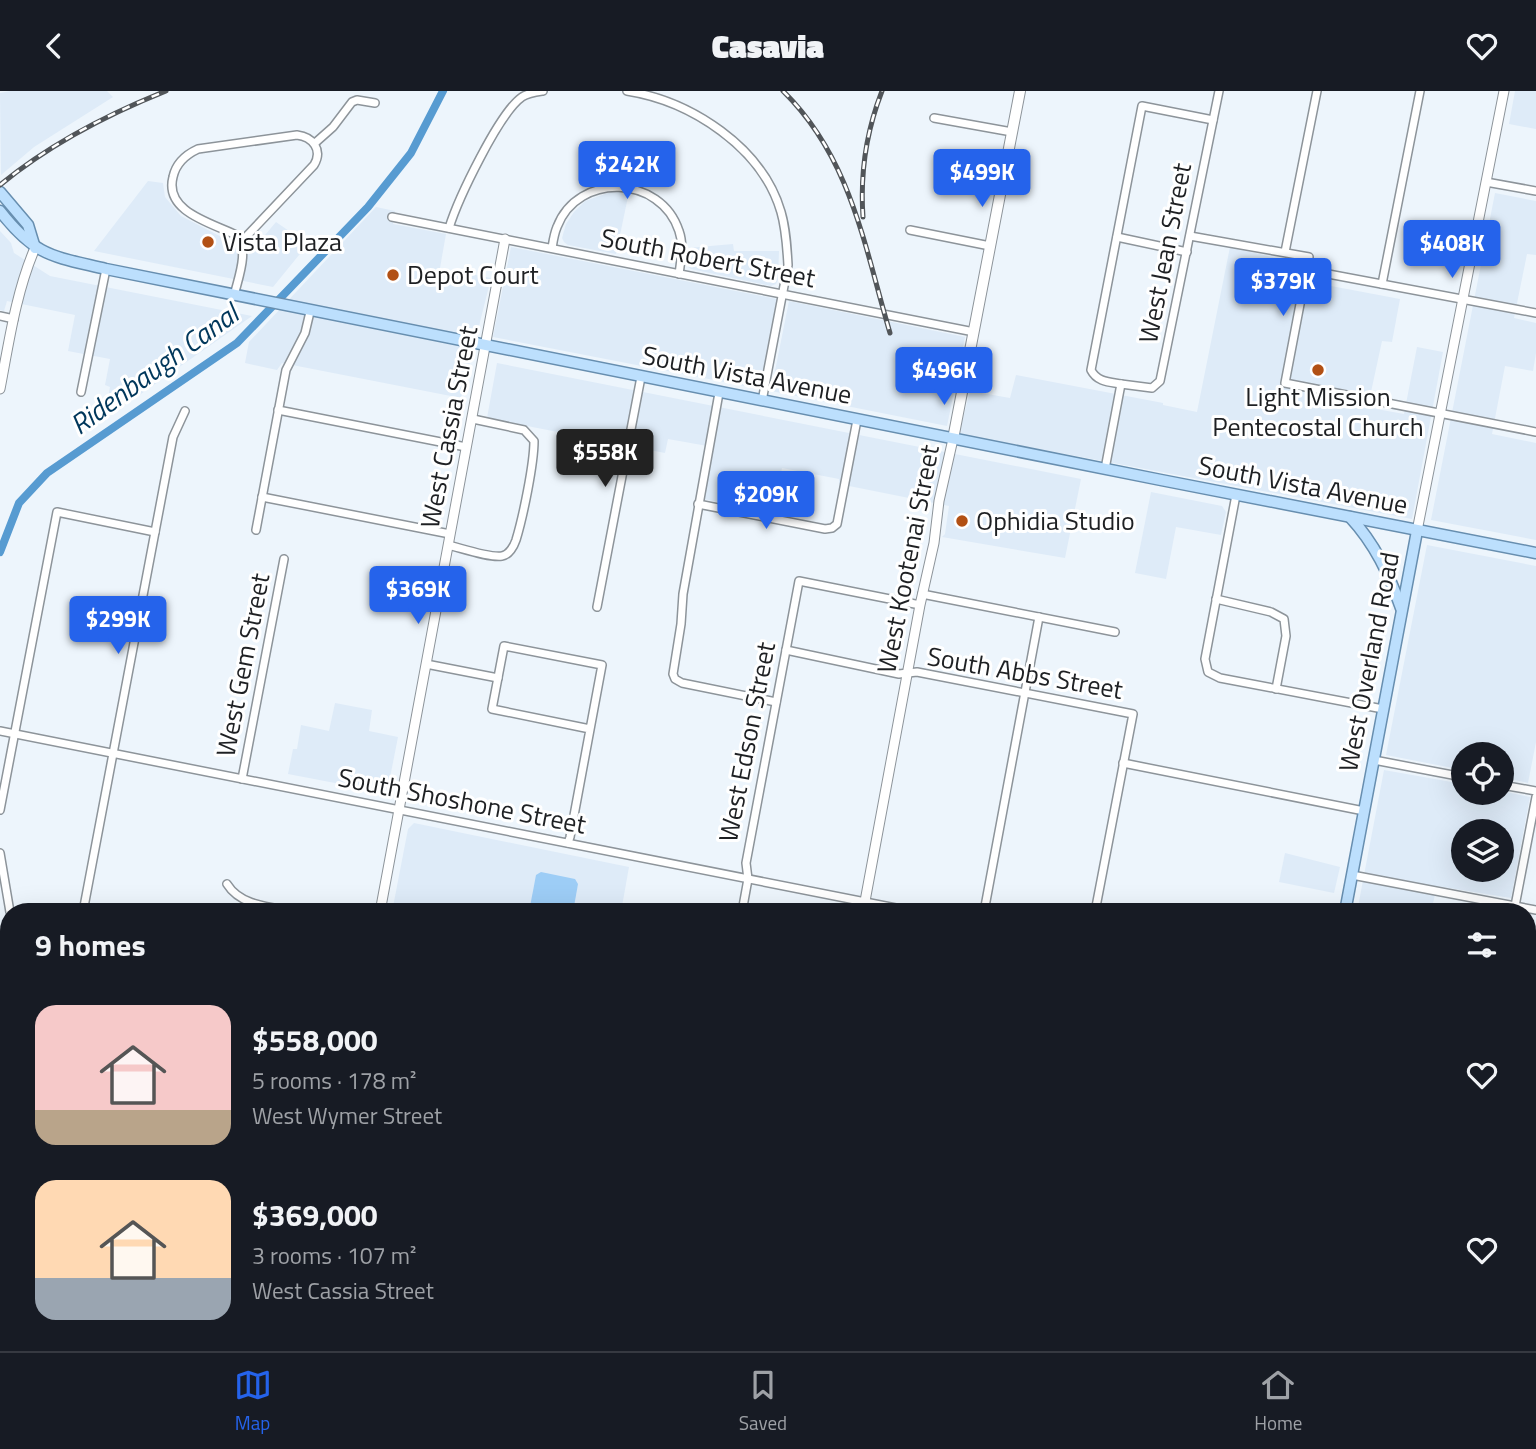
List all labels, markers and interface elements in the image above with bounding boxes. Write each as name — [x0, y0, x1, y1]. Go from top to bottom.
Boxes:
text: Casavia — [712, 22, 824, 70]
icon: back — [35, 27, 73, 65]
icon: heart — [1463, 27, 1501, 65]
pin: $242K — [578, 141, 676, 201]
text: $242K — [594, 146, 660, 181]
pin: $499K — [933, 149, 1031, 209]
text: $499K — [949, 154, 1015, 189]
street label: West Jean Street — [1128, 159, 1201, 346]
street label: South Robert Street — [598, 218, 819, 297]
pin: $408K — [1403, 221, 1501, 280]
place label: Vista Plaza — [222, 222, 342, 261]
text: $408K — [1419, 225, 1485, 260]
marker: Vista Plaza — [200, 234, 216, 250]
place label: Depot Court — [407, 255, 539, 294]
pin: $379K — [1234, 259, 1332, 318]
text: $379K — [1250, 263, 1316, 298]
marker: Depot Court — [385, 267, 401, 283]
water label: Ridenbaugh Canal — [60, 291, 249, 445]
street label: West Cassia Street — [410, 322, 487, 531]
street label: South Vista Avenue — [639, 335, 855, 414]
pin: $496K — [895, 347, 993, 407]
text: $496K — [911, 352, 977, 387]
marker: Light Mission Pentecostal Church — [1310, 362, 1326, 378]
place label: Light Mission Pentecostal Church — [1212, 377, 1424, 446]
pin: $558K — [556, 429, 654, 489]
text: $558K — [572, 434, 638, 469]
street label: West Kootenai Street — [866, 441, 949, 677]
street label: South Vista Avenue — [1195, 445, 1411, 524]
pin: $209K — [717, 471, 815, 531]
text: $209K — [733, 476, 799, 511]
place label: Ophidia Studio — [976, 501, 1135, 540]
marker: Ophidia Studio — [954, 513, 970, 529]
street label: West Overland Road — [1328, 549, 1409, 775]
pin: $369K — [369, 567, 467, 626]
street label: West Gem Street — [206, 570, 279, 760]
text: $369K — [385, 571, 451, 606]
pin: $299K — [69, 596, 167, 656]
text: $299K — [85, 601, 151, 636]
street label: South Abbs Street — [924, 636, 1126, 709]
street label: West Edson Street — [708, 639, 785, 845]
map controls — [1451, 742, 1514, 882]
button: locate — [1451, 742, 1514, 805]
street label: South Shoshone Street — [335, 757, 589, 844]
button: layers — [1451, 819, 1514, 882]
text: 9 homes — [35, 922, 146, 968]
icon: filters — [1463, 926, 1501, 964]
text: $558,000 — [252, 1017, 378, 1063]
icon: home — [91, 1033, 175, 1117]
icon: heart — [1463, 1056, 1501, 1094]
text: 5 rooms · 178 m² — [252, 1063, 416, 1098]
text: West Wymer Street — [252, 1098, 442, 1133]
text: $369,000 — [252, 1192, 378, 1238]
icon: home — [91, 1208, 175, 1292]
icon: heart — [1463, 1231, 1501, 1269]
text: 3 rooms · 107 m² — [252, 1238, 416, 1273]
text: West Cassia Street — [252, 1273, 434, 1308]
tab: Map — [234, 1366, 272, 1437]
tab: Saved — [739, 1366, 787, 1437]
tab: Home — [1254, 1366, 1302, 1437]

